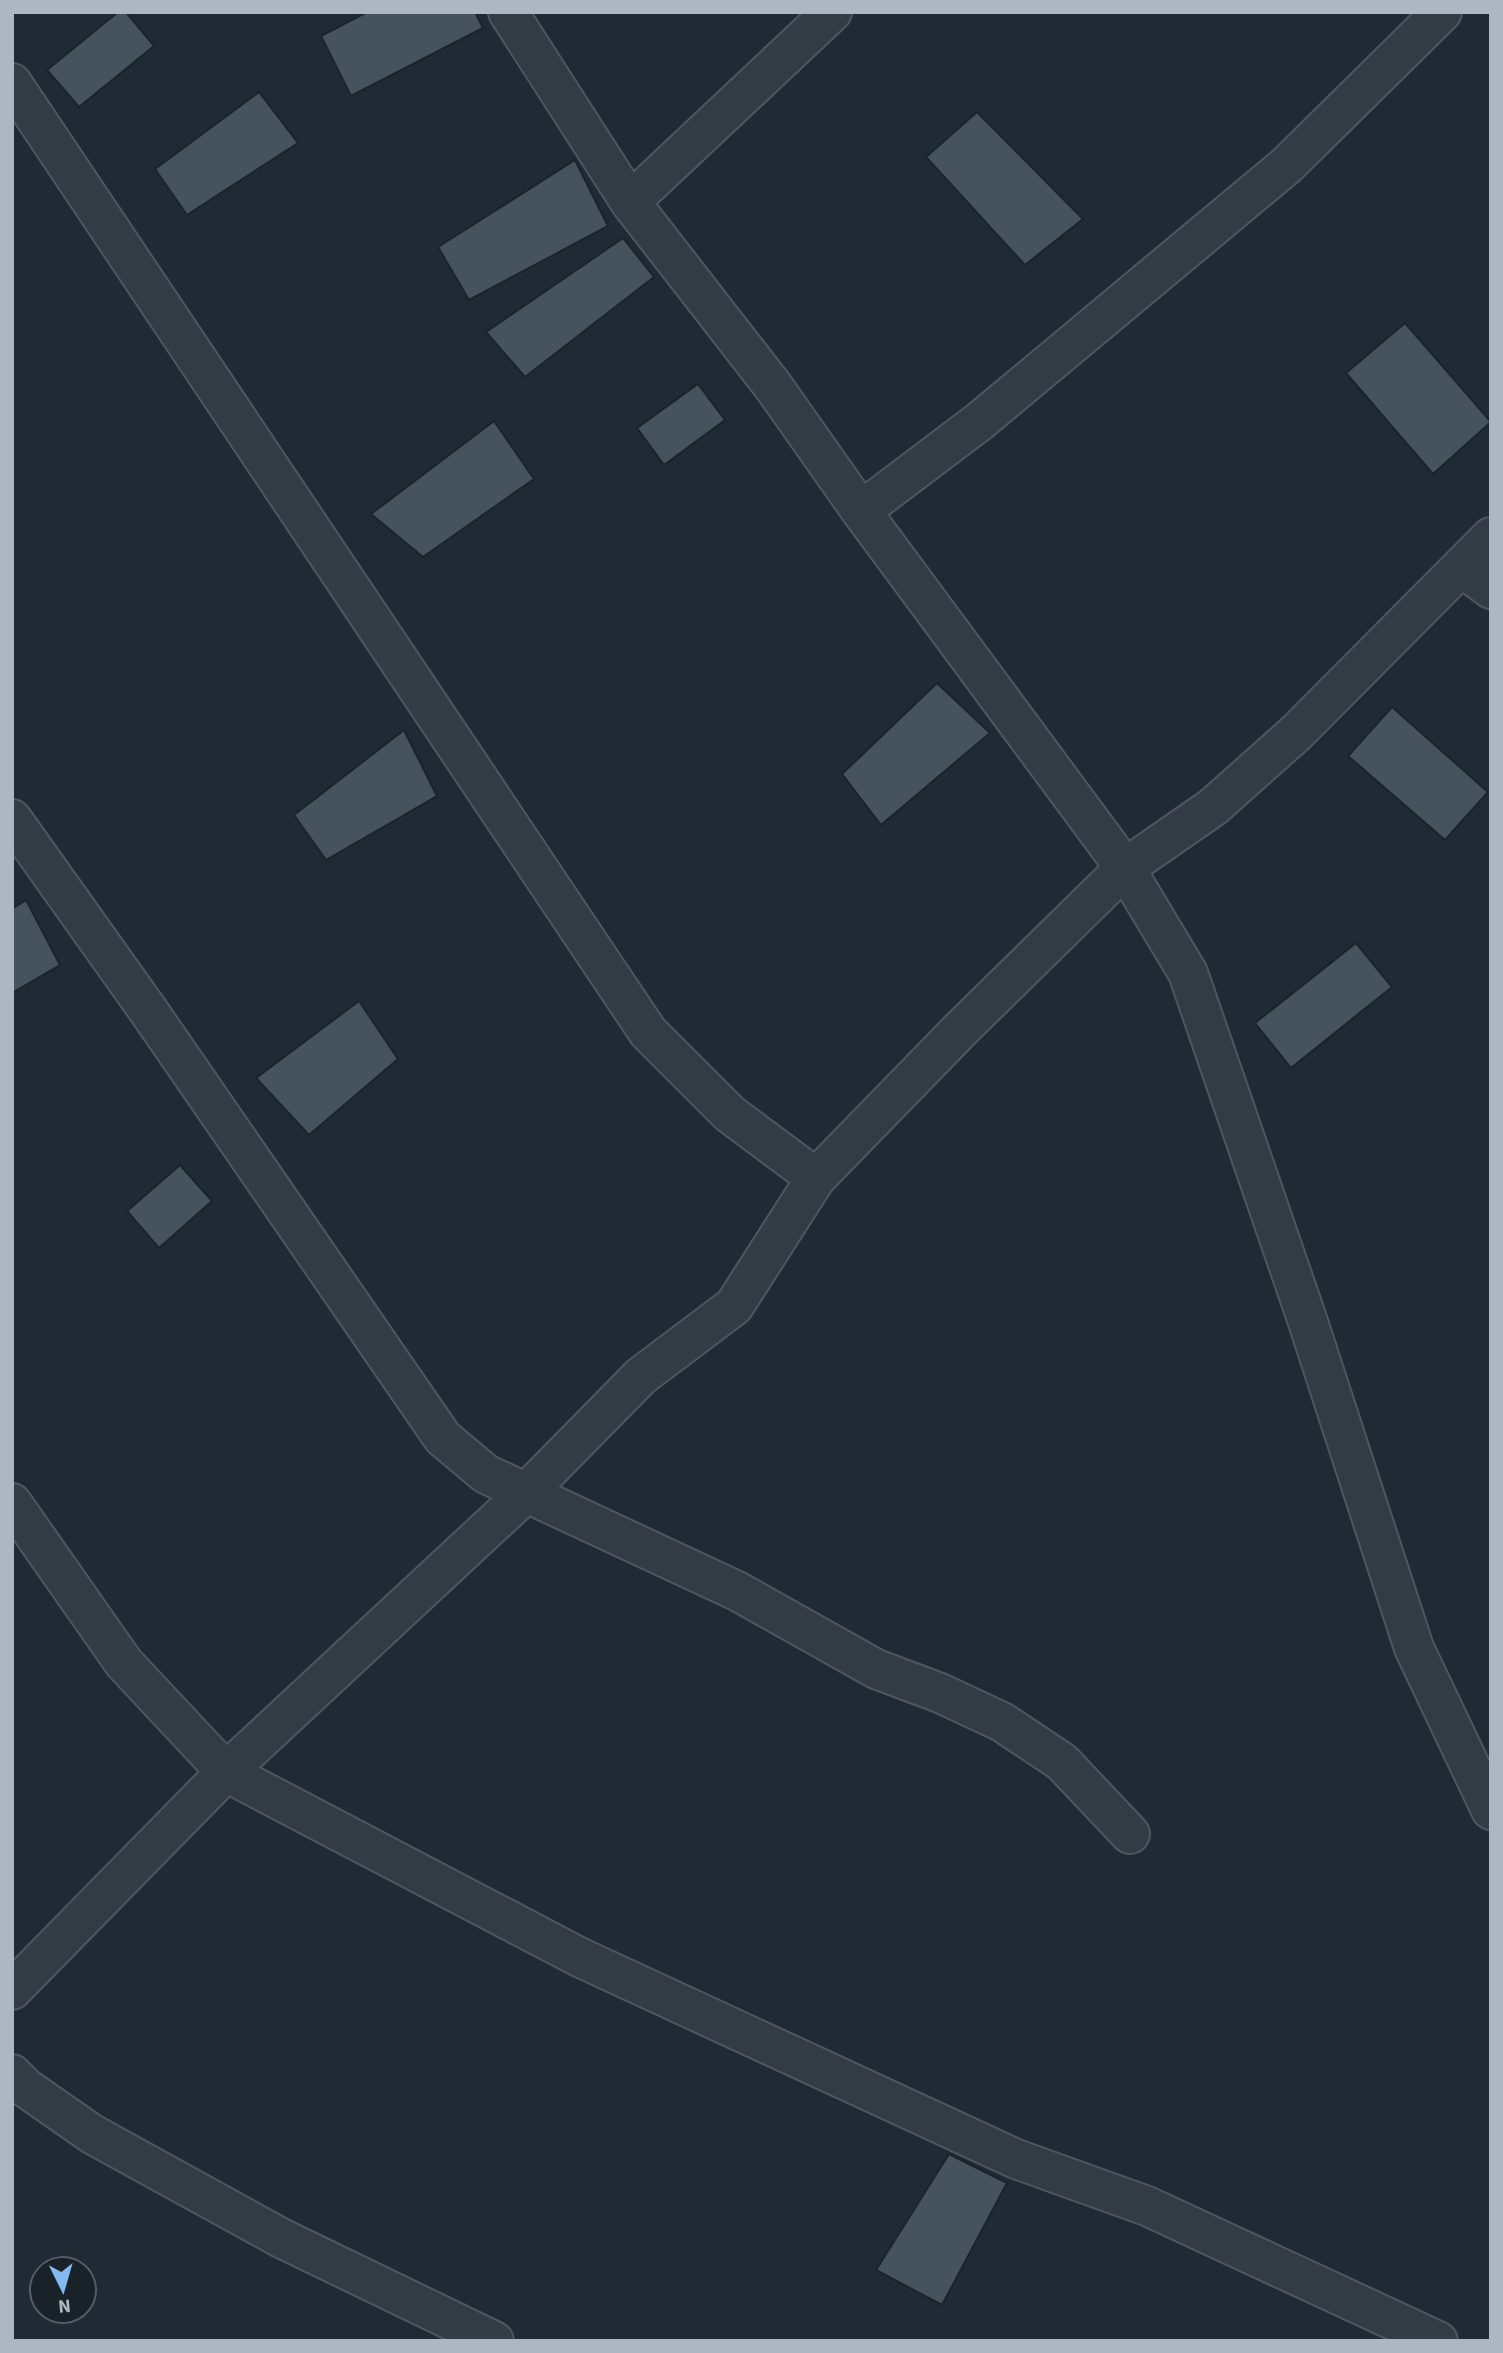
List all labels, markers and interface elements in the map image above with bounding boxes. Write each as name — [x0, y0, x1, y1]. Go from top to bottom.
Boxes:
north arrow — [28, 2255, 98, 2325]
text: N — [57, 2291, 72, 2319]

